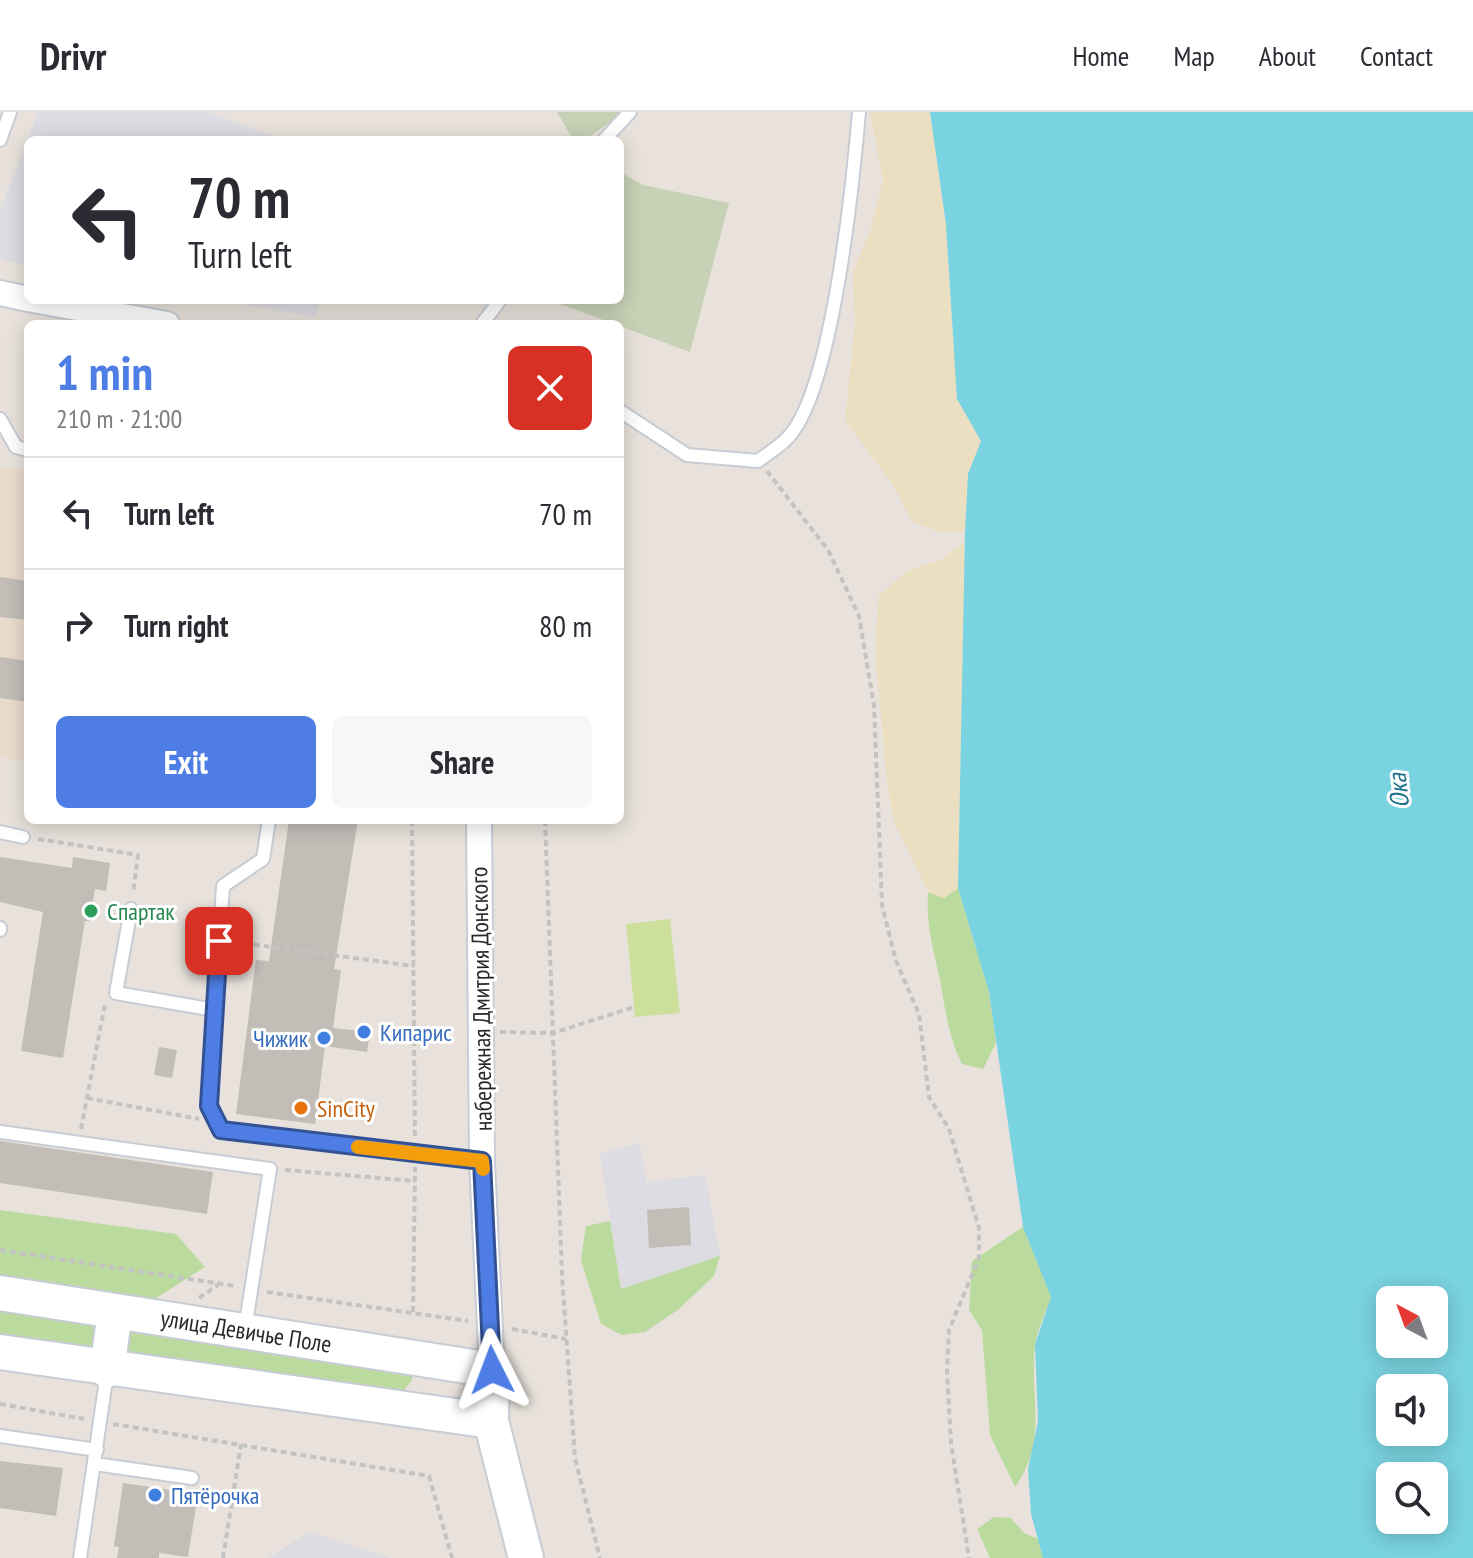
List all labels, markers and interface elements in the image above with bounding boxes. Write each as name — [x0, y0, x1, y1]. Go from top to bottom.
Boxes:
text: Drivr — [40, 31, 106, 80]
text: Home — [1073, 37, 1129, 74]
text: Map — [1173, 37, 1215, 74]
text: About — [1259, 37, 1316, 74]
text: Contact — [1360, 37, 1433, 74]
text: 70 m — [188, 161, 290, 233]
icon: left — [56, 168, 160, 272]
text: Turn left — [188, 231, 292, 278]
text: 1 min — [56, 341, 153, 403]
button: close — [508, 346, 592, 430]
text: 210 m · 21:00 — [56, 402, 182, 435]
icon: left — [56, 491, 100, 535]
text: Turn left — [124, 494, 214, 533]
text: 70 m — [539, 494, 592, 533]
icon: right — [56, 603, 100, 647]
text: Turn right — [124, 606, 228, 645]
text: 80 m — [539, 606, 592, 645]
button: Exit — [56, 716, 316, 808]
button: Share — [332, 716, 592, 808]
water label: Ока — [1380, 770, 1416, 810]
street label: набережная Дмитрия Донского — [463, 866, 499, 1132]
place label: Спартак — [107, 896, 175, 927]
marker: Спартак — [82, 902, 100, 920]
pin — [185, 907, 253, 975]
icon: arrive — [197, 919, 241, 963]
place label: Кипарис — [380, 1017, 452, 1048]
place label: Чижик — [253, 1023, 309, 1054]
marker: Кипарис — [355, 1023, 373, 1041]
marker: Чижик — [315, 1029, 333, 1047]
place label: SinCity — [317, 1093, 375, 1124]
marker: SinCity — [292, 1099, 310, 1117]
north arrow — [1376, 1286, 1448, 1358]
map controls — [1376, 1286, 1448, 1534]
street label: улица Девичье Поле — [158, 1302, 334, 1360]
position arrow — [450, 1328, 534, 1412]
button: sound — [1376, 1374, 1448, 1446]
button: search — [1376, 1462, 1448, 1534]
place label: Пятёрочка — [171, 1480, 259, 1511]
marker: Пятёрочка — [146, 1486, 164, 1504]

